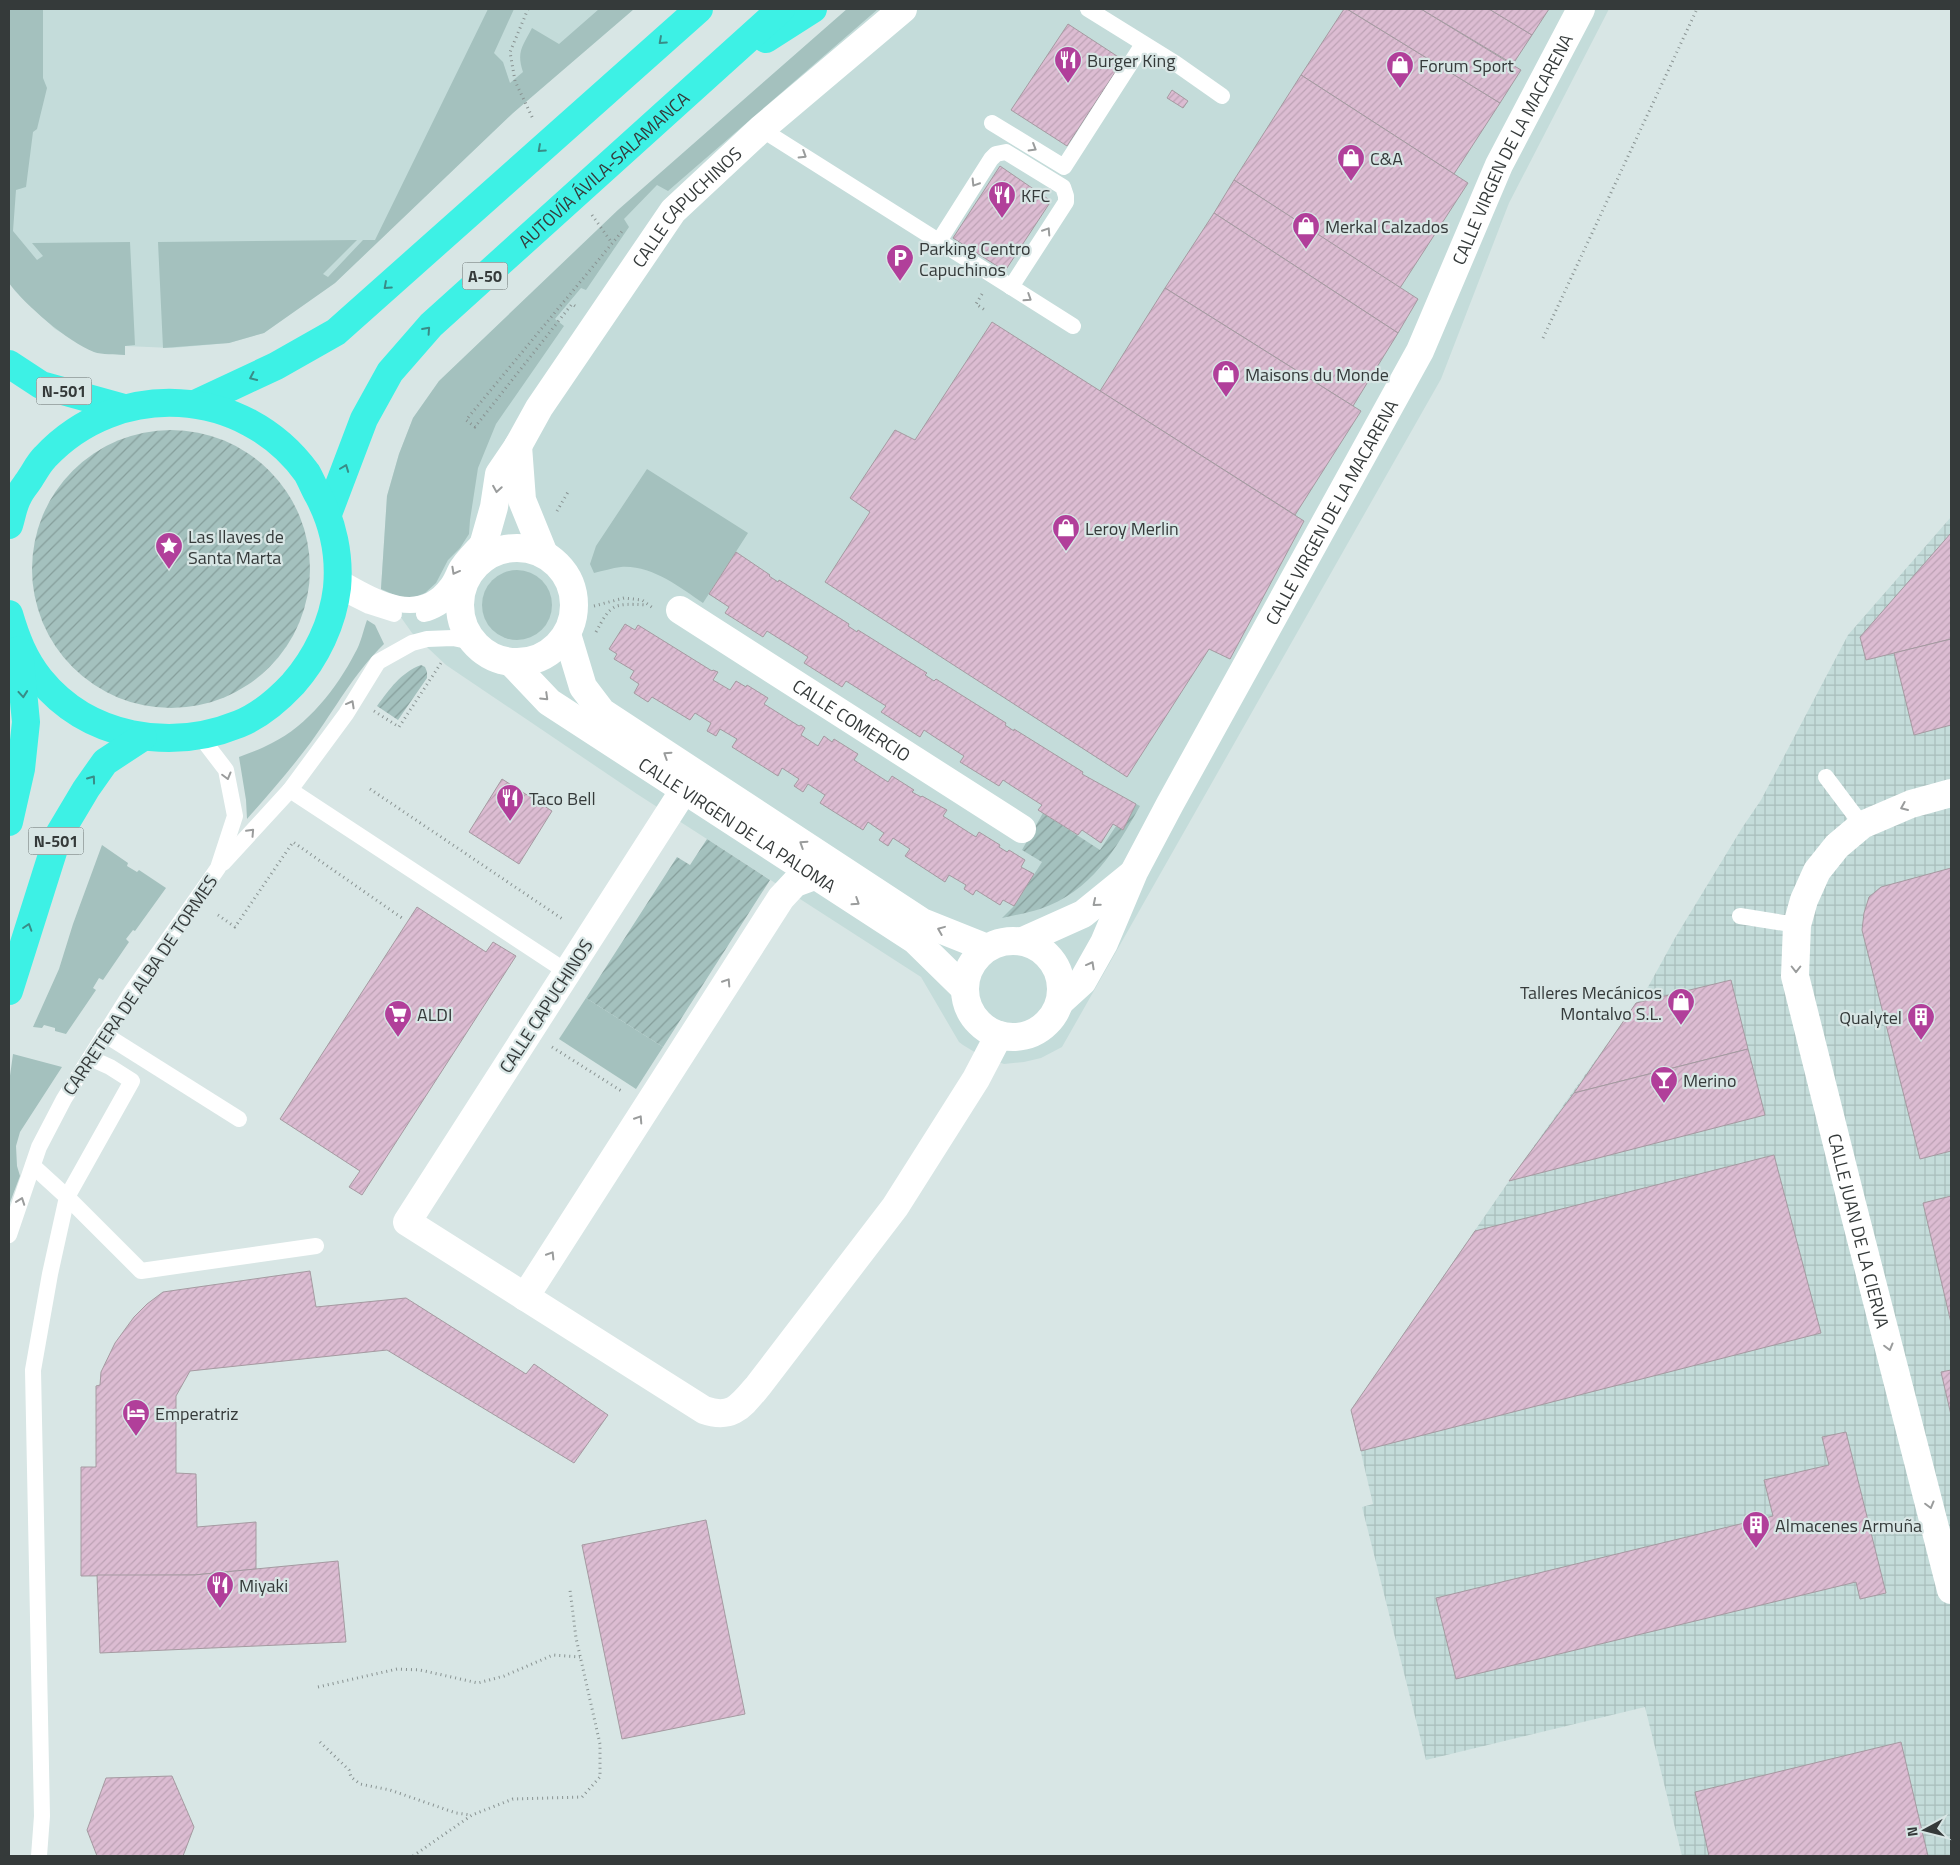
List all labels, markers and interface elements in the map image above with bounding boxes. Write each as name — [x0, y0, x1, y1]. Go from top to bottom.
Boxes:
street label: CALLE VIRGEN DE LA MACARENA — [1445, 28, 1579, 269]
one-way arrow — [659, 35, 668, 44]
restaurant icon: Burger King — [1053, 45, 1083, 84]
place label: Burger King — [1087, 47, 1175, 74]
shop icon: Forum Sport — [1385, 50, 1415, 89]
place label: Forum Sport — [1419, 52, 1514, 79]
street label: AUTOVÍA ÁVILA-SALAMANCA — [512, 85, 695, 254]
street label: CALLE CAPUCHINOS — [625, 140, 748, 273]
one-way arrow — [1028, 142, 1037, 151]
one-way arrow — [537, 143, 546, 152]
shop icon: C&A — [1336, 143, 1366, 182]
place label: C&A — [1370, 145, 1403, 172]
one-way arrow — [797, 148, 806, 158]
one-way arrow — [972, 177, 982, 186]
restaurant icon: KFC — [987, 180, 1017, 219]
place label: KFC — [1021, 182, 1051, 209]
shop icon: Merkal Calzados — [1291, 211, 1321, 250]
place label: Merkal Calzados — [1325, 213, 1449, 240]
one-way arrow — [1041, 227, 1050, 237]
place label: Parking Centro Capuchinos — [919, 235, 1030, 283]
parking icon: Parking Centro Capuchinos — [885, 243, 915, 282]
road number: A-50 — [462, 262, 508, 290]
one-way arrow — [383, 281, 392, 290]
one-way arrow — [1023, 292, 1032, 301]
one-way arrow — [421, 326, 430, 335]
shop icon: Maisons du Monde — [1211, 359, 1241, 398]
place label: Maisons du Monde — [1245, 361, 1389, 388]
one-way arrow — [249, 371, 258, 381]
road number: N-501 — [36, 378, 92, 404]
street label: CALLE VIRGEN DE LA MACARENA — [1258, 394, 1404, 630]
one-way arrow — [339, 464, 349, 473]
one-way arrow — [492, 485, 502, 494]
shop icon: Leroy Merlin — [1051, 513, 1081, 552]
place label: Leroy Merlin — [1085, 515, 1179, 542]
place label: Las llaves de Santa Marta — [188, 523, 284, 571]
place icon: Las llaves de Santa Marta — [154, 531, 184, 570]
one-way arrow — [451, 565, 461, 574]
street label: CALLE COMERCIO — [787, 672, 916, 768]
one-way arrow — [17, 691, 28, 699]
one-way arrow — [539, 691, 548, 700]
one-way arrow — [345, 701, 355, 710]
street label: CALLE VIRGEN DE LA PALOMA — [633, 750, 842, 899]
one-way arrow — [664, 752, 673, 762]
one-way arrow — [221, 772, 231, 780]
one-way arrow — [87, 776, 95, 785]
restaurant icon: Taco Bell — [495, 783, 525, 822]
place label: Taco Bell — [529, 785, 596, 812]
one-way arrow — [1900, 800, 1909, 811]
road number: N-501 — [28, 828, 84, 854]
one-way arrow — [245, 829, 254, 838]
one-way arrow — [800, 841, 809, 851]
street label: CARRETERA DE ALBA DE TORMES — [56, 869, 224, 1101]
one-way arrow — [850, 896, 859, 906]
one-way arrow — [1093, 898, 1102, 906]
one-way arrow — [23, 924, 33, 932]
one-way arrow — [937, 925, 946, 936]
street label: CALLE CAPUCHINOS — [493, 934, 599, 1078]
one-way arrow — [1085, 962, 1095, 971]
one-way arrow — [1791, 966, 1801, 973]
one-way arrow — [720, 978, 730, 987]
place label: Talleres Mecánicos Montalvo S.L. — [1520, 979, 1662, 1027]
shop icon: Talleres Mecánicos Montalvo S.L. — [1666, 987, 1696, 1026]
supermarket icon: ALDI — [383, 999, 413, 1038]
place label: ALDI — [417, 1001, 452, 1028]
building icon: Qualytel — [1906, 1002, 1936, 1041]
place label: Qualytel — [1839, 1004, 1902, 1031]
bar icon: Merino — [1649, 1065, 1679, 1104]
place label: Merino — [1683, 1067, 1736, 1094]
one-way arrow — [633, 1115, 642, 1124]
street label: CALLE JUAN DE LA CIERVA — [1821, 1131, 1897, 1331]
one-way arrow — [15, 1197, 25, 1206]
one-way arrow — [545, 1252, 554, 1261]
one-way arrow — [1883, 1343, 1894, 1352]
hotel icon: Emperatriz — [121, 1398, 151, 1437]
place label: Emperatriz — [155, 1400, 239, 1427]
one-way arrow — [1924, 1500, 1935, 1509]
building icon: Almacenes Armuña — [1741, 1510, 1771, 1549]
place label: Almacenes Armuña — [1775, 1512, 1922, 1539]
restaurant icon: Miyaki — [205, 1570, 235, 1609]
place label: Miyaki — [239, 1572, 288, 1599]
north arrow — [1900, 1805, 1950, 1855]
text: N — [1901, 1826, 1923, 1838]

